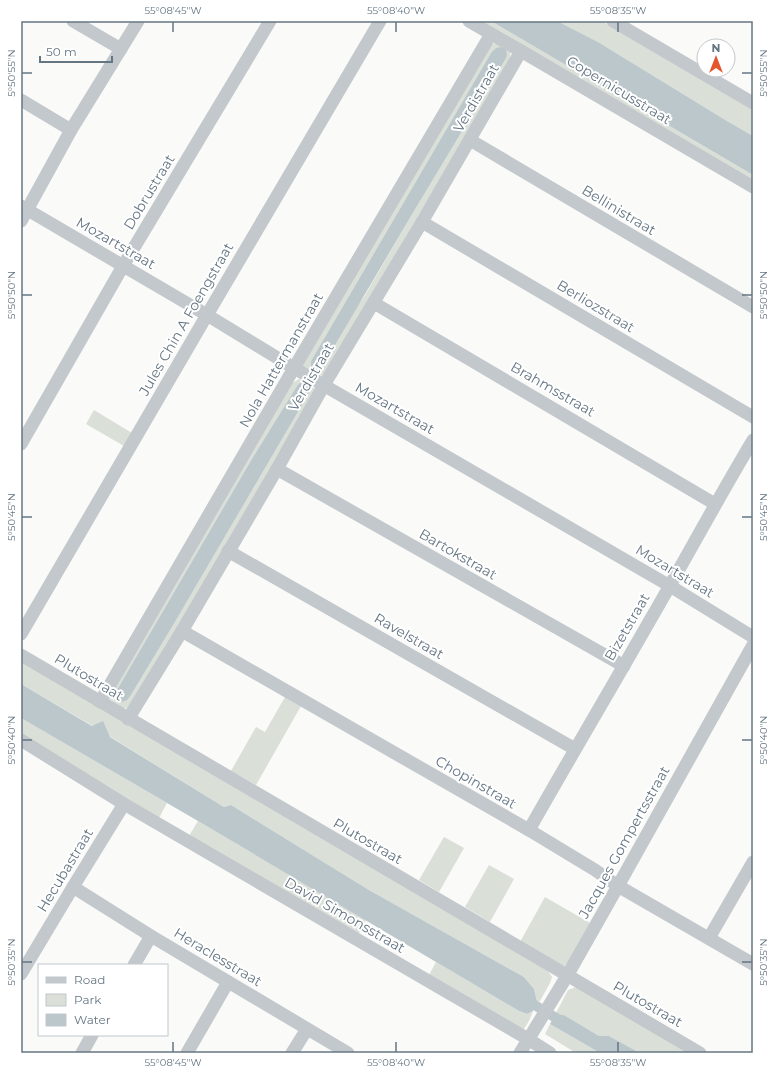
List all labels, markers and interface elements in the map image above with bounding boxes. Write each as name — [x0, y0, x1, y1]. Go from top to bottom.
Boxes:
text: 55°08'45"W — [144, 4, 202, 17]
text: 55°08'40"W — [367, 4, 425, 17]
text: 55°08'35"W — [590, 4, 646, 17]
scale bar — [40, 38, 112, 64]
north arrow — [696, 38, 736, 78]
text: N — [712, 41, 720, 55]
text: 50 m — [46, 44, 77, 59]
text: 5°50'55"N — [5, 49, 18, 97]
text: 5°50'55"N — [757, 49, 770, 97]
street label: Copernicusstraat — [563, 52, 675, 129]
street label: Verdistraat — [449, 60, 503, 135]
street label: Dobrustraat — [119, 151, 179, 233]
street label: Bellinistraat — [579, 181, 660, 239]
street label: Mozartstraat — [73, 213, 159, 273]
street label: Jules Chin A Foengstraat — [134, 239, 237, 400]
text: 5°50'50"N — [5, 271, 18, 319]
text: 5°50'50"N — [757, 271, 770, 319]
street label: Berliozstraat — [554, 276, 638, 336]
street label: Nola Hattermanstraat — [235, 289, 327, 431]
street label: Verdistraat — [284, 339, 338, 414]
street label: Brahmsstraat — [507, 358, 599, 421]
street label: Mozartstraat — [352, 378, 438, 438]
text: 5°50'45"N — [5, 493, 18, 541]
text: 5°50'45"N — [757, 493, 770, 541]
street label: Bartokstraat — [416, 525, 500, 584]
street label: Mozartstraat — [632, 540, 718, 602]
street label: Bizetstraat — [600, 590, 654, 664]
street label: Ravelstraat — [371, 609, 447, 663]
street label: Plutostraat — [51, 649, 127, 705]
text: 5°50'40"N — [5, 716, 18, 764]
text: 5°50'40"N — [757, 716, 770, 764]
street label: Chopinstraat — [432, 752, 520, 813]
street label: Jacques Gompertsstraat — [574, 762, 674, 922]
street label: Plutostraat — [330, 814, 406, 868]
street label: Hecubastraat — [33, 825, 97, 915]
street label: David Simonsstraat — [281, 873, 409, 957]
street label: Heraclesstraat — [171, 924, 266, 991]
text: 5°50'35"N — [5, 938, 18, 986]
text: 5°50'35"N — [757, 938, 770, 986]
legend — [38, 964, 168, 1036]
text: Road — [74, 972, 105, 987]
street label: Plutostraat — [610, 977, 686, 1031]
text: Park — [74, 992, 102, 1007]
text: Water — [74, 1012, 111, 1027]
text: 55°08'45"W — [144, 1056, 202, 1069]
text: 55°08'40"W — [367, 1056, 425, 1069]
text: 55°08'35"W — [590, 1056, 646, 1069]

